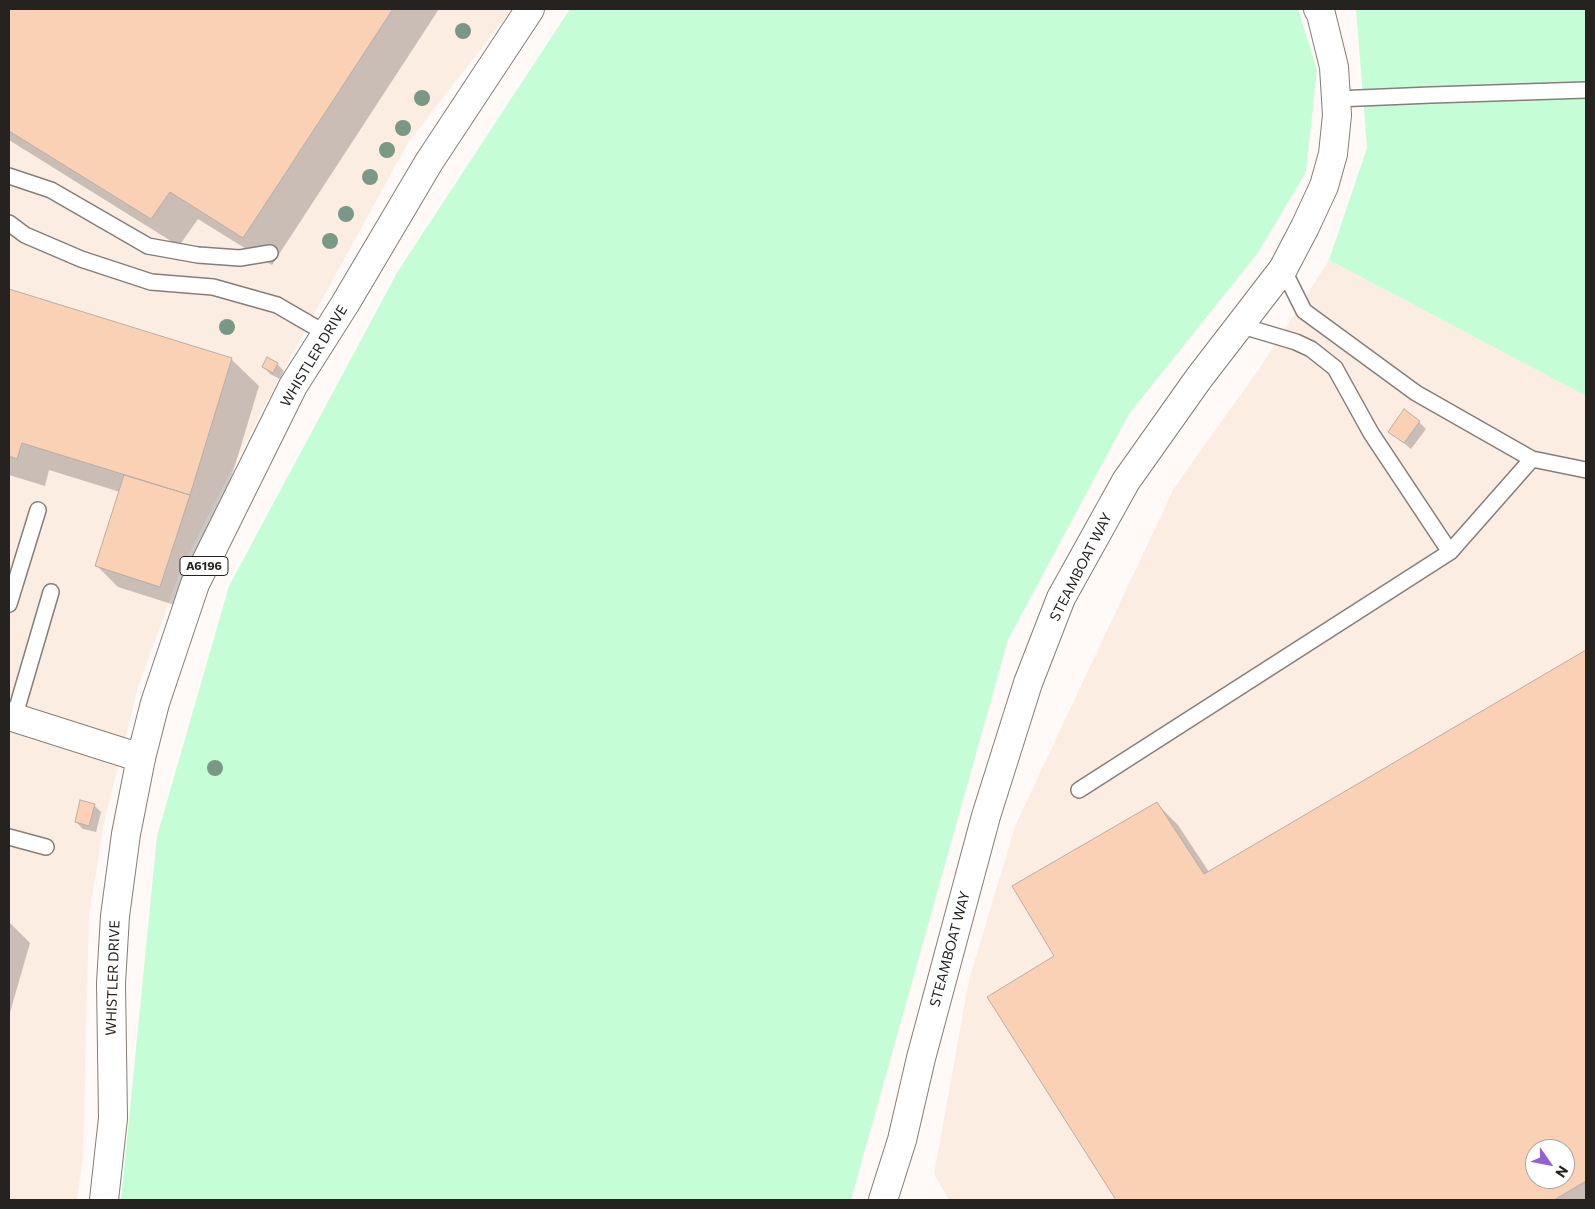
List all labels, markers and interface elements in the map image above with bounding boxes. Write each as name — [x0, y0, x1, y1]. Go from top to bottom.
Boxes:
street label: WHISTLER DRIVE — [277, 302, 351, 410]
street label: STEAMBOAT WAY — [1046, 510, 1116, 624]
road number: A6196 — [180, 556, 228, 576]
street label: STEAMBOAT WAY — [926, 889, 974, 1009]
street label: WHISTLER DRIVE — [103, 920, 123, 1036]
north arrow — [1525, 1139, 1575, 1189]
text: N — [1552, 1163, 1572, 1181]

